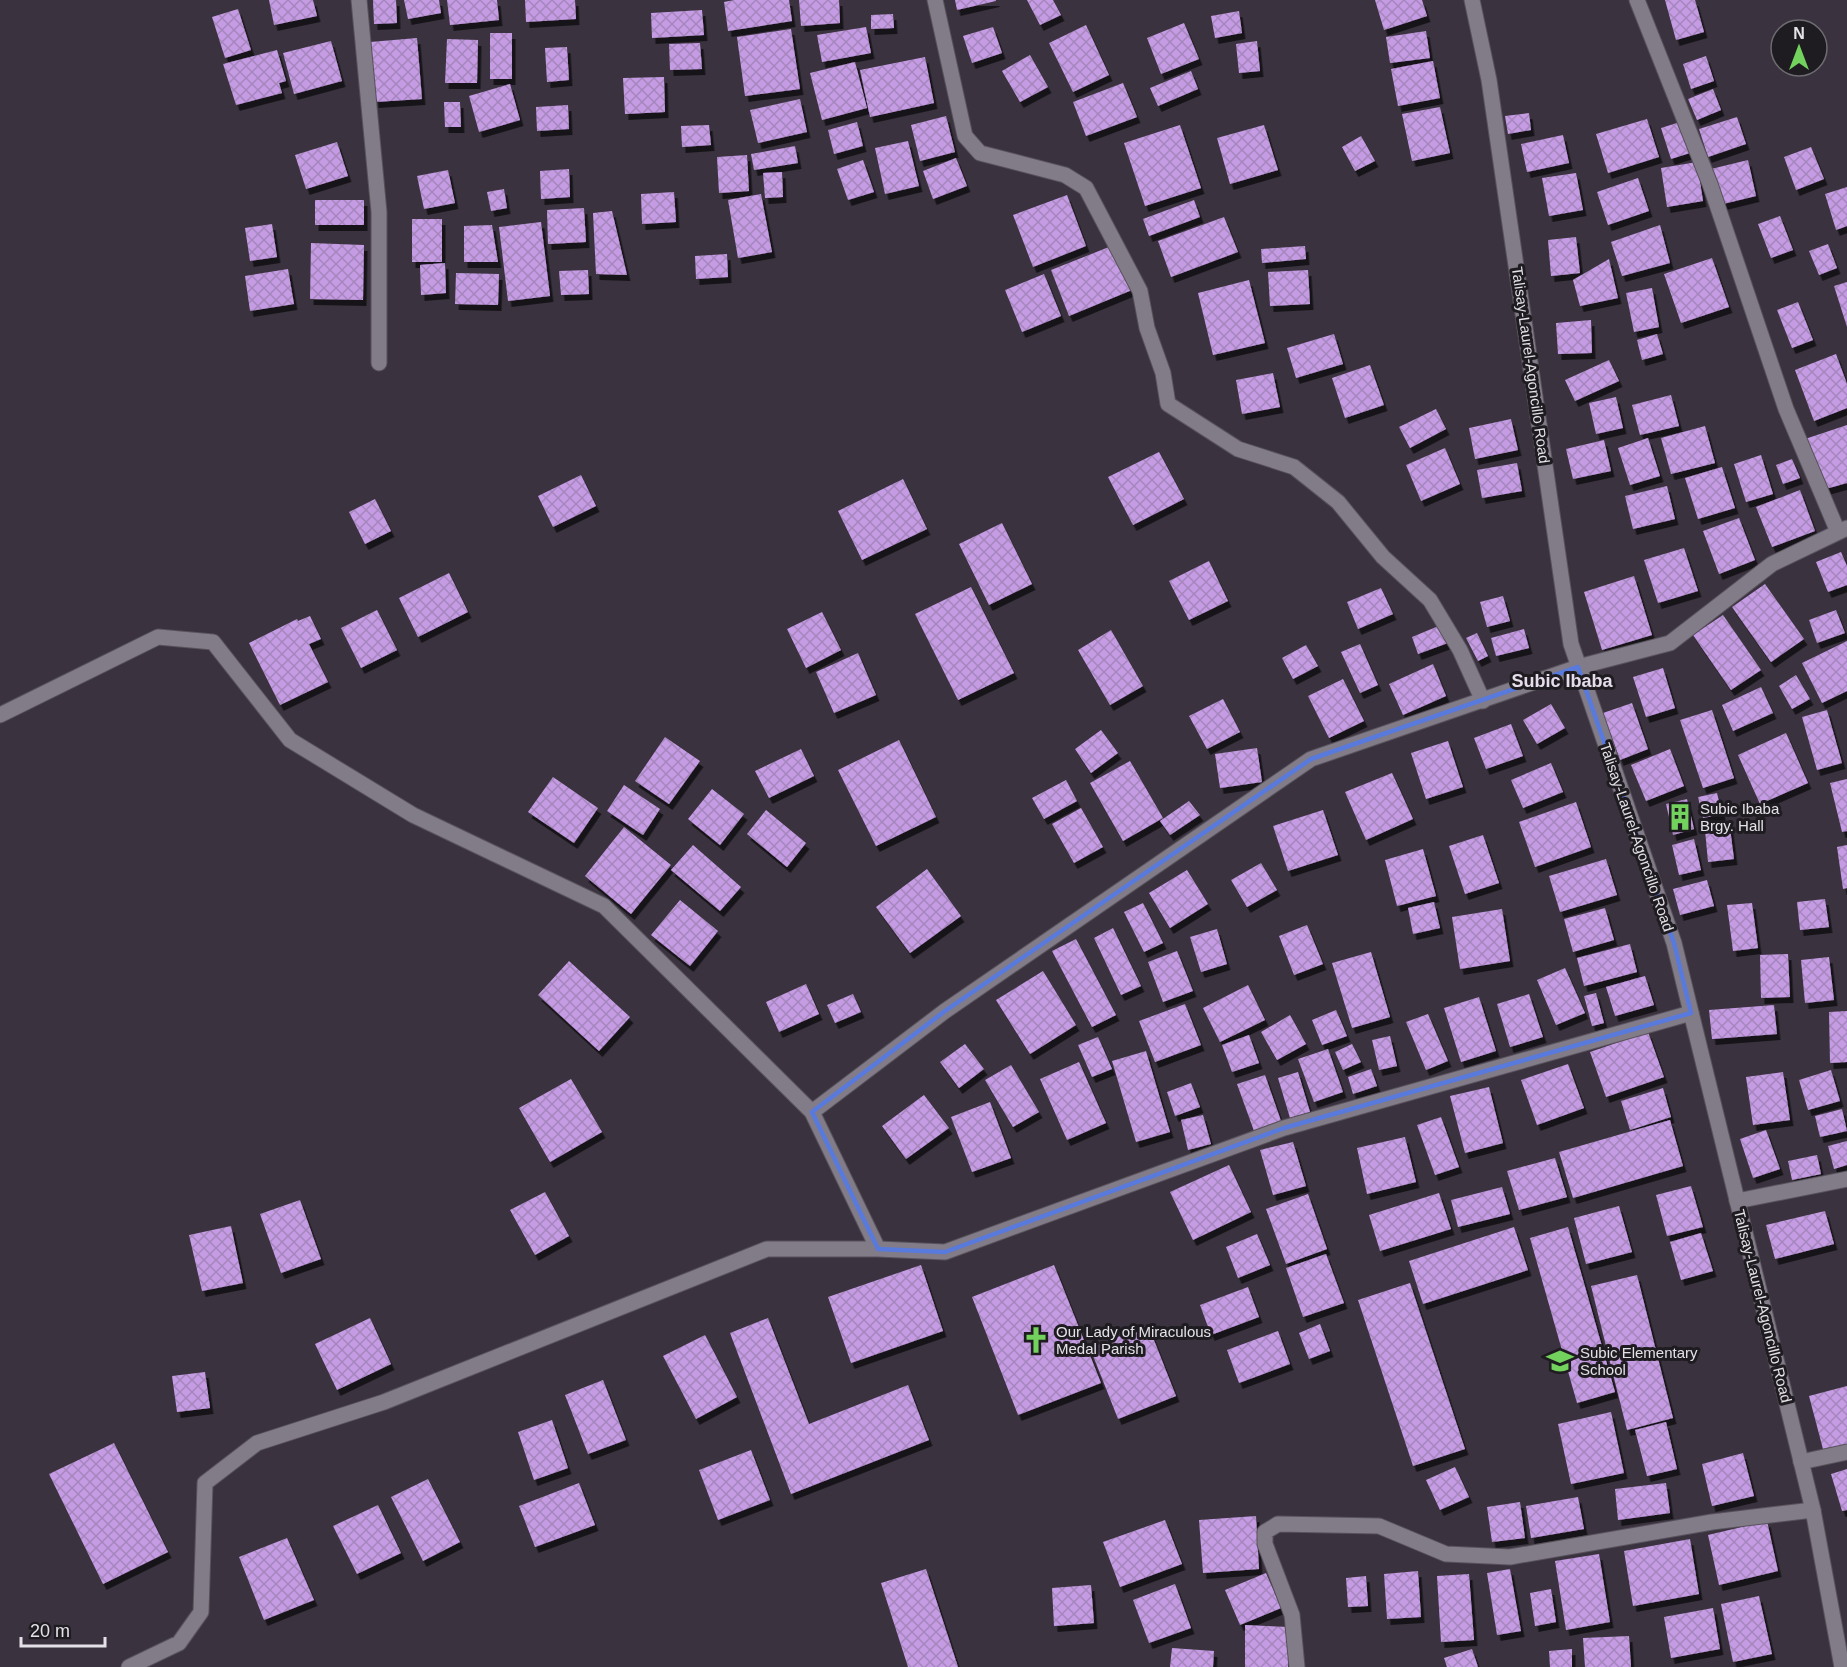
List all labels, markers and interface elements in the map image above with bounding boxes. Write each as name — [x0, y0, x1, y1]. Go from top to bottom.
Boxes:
north arrow — [1769, 18, 1829, 78]
text: N — [1793, 25, 1805, 42]
street label: Talisay-Laurel-Agoncillo Road — [1509, 266, 1553, 464]
district label: Subic Ibaba — [1511, 671, 1613, 691]
street label: Talisay-Laurel-Agoncillo Road — [1597, 740, 1677, 934]
place label: Subic Ibaba Brgy. Hall — [1700, 800, 1780, 834]
building icon: Subic Ibaba Brgy. Hall — [1665, 802, 1695, 832]
street label: Talisay-Laurel-Agoncillo Road — [1731, 1208, 1795, 1404]
place label: Our Lady of Miraculous Medal Parish — [1056, 1323, 1211, 1357]
church icon: Our Lady of Miraculous Medal Parish — [1021, 1325, 1051, 1355]
place label: Subic Elementary School — [1580, 1344, 1698, 1378]
school or university icon: Subic Elementary School — [1545, 1346, 1575, 1376]
scale bar — [21, 1610, 105, 1648]
text: 20 m — [30, 1621, 70, 1641]

